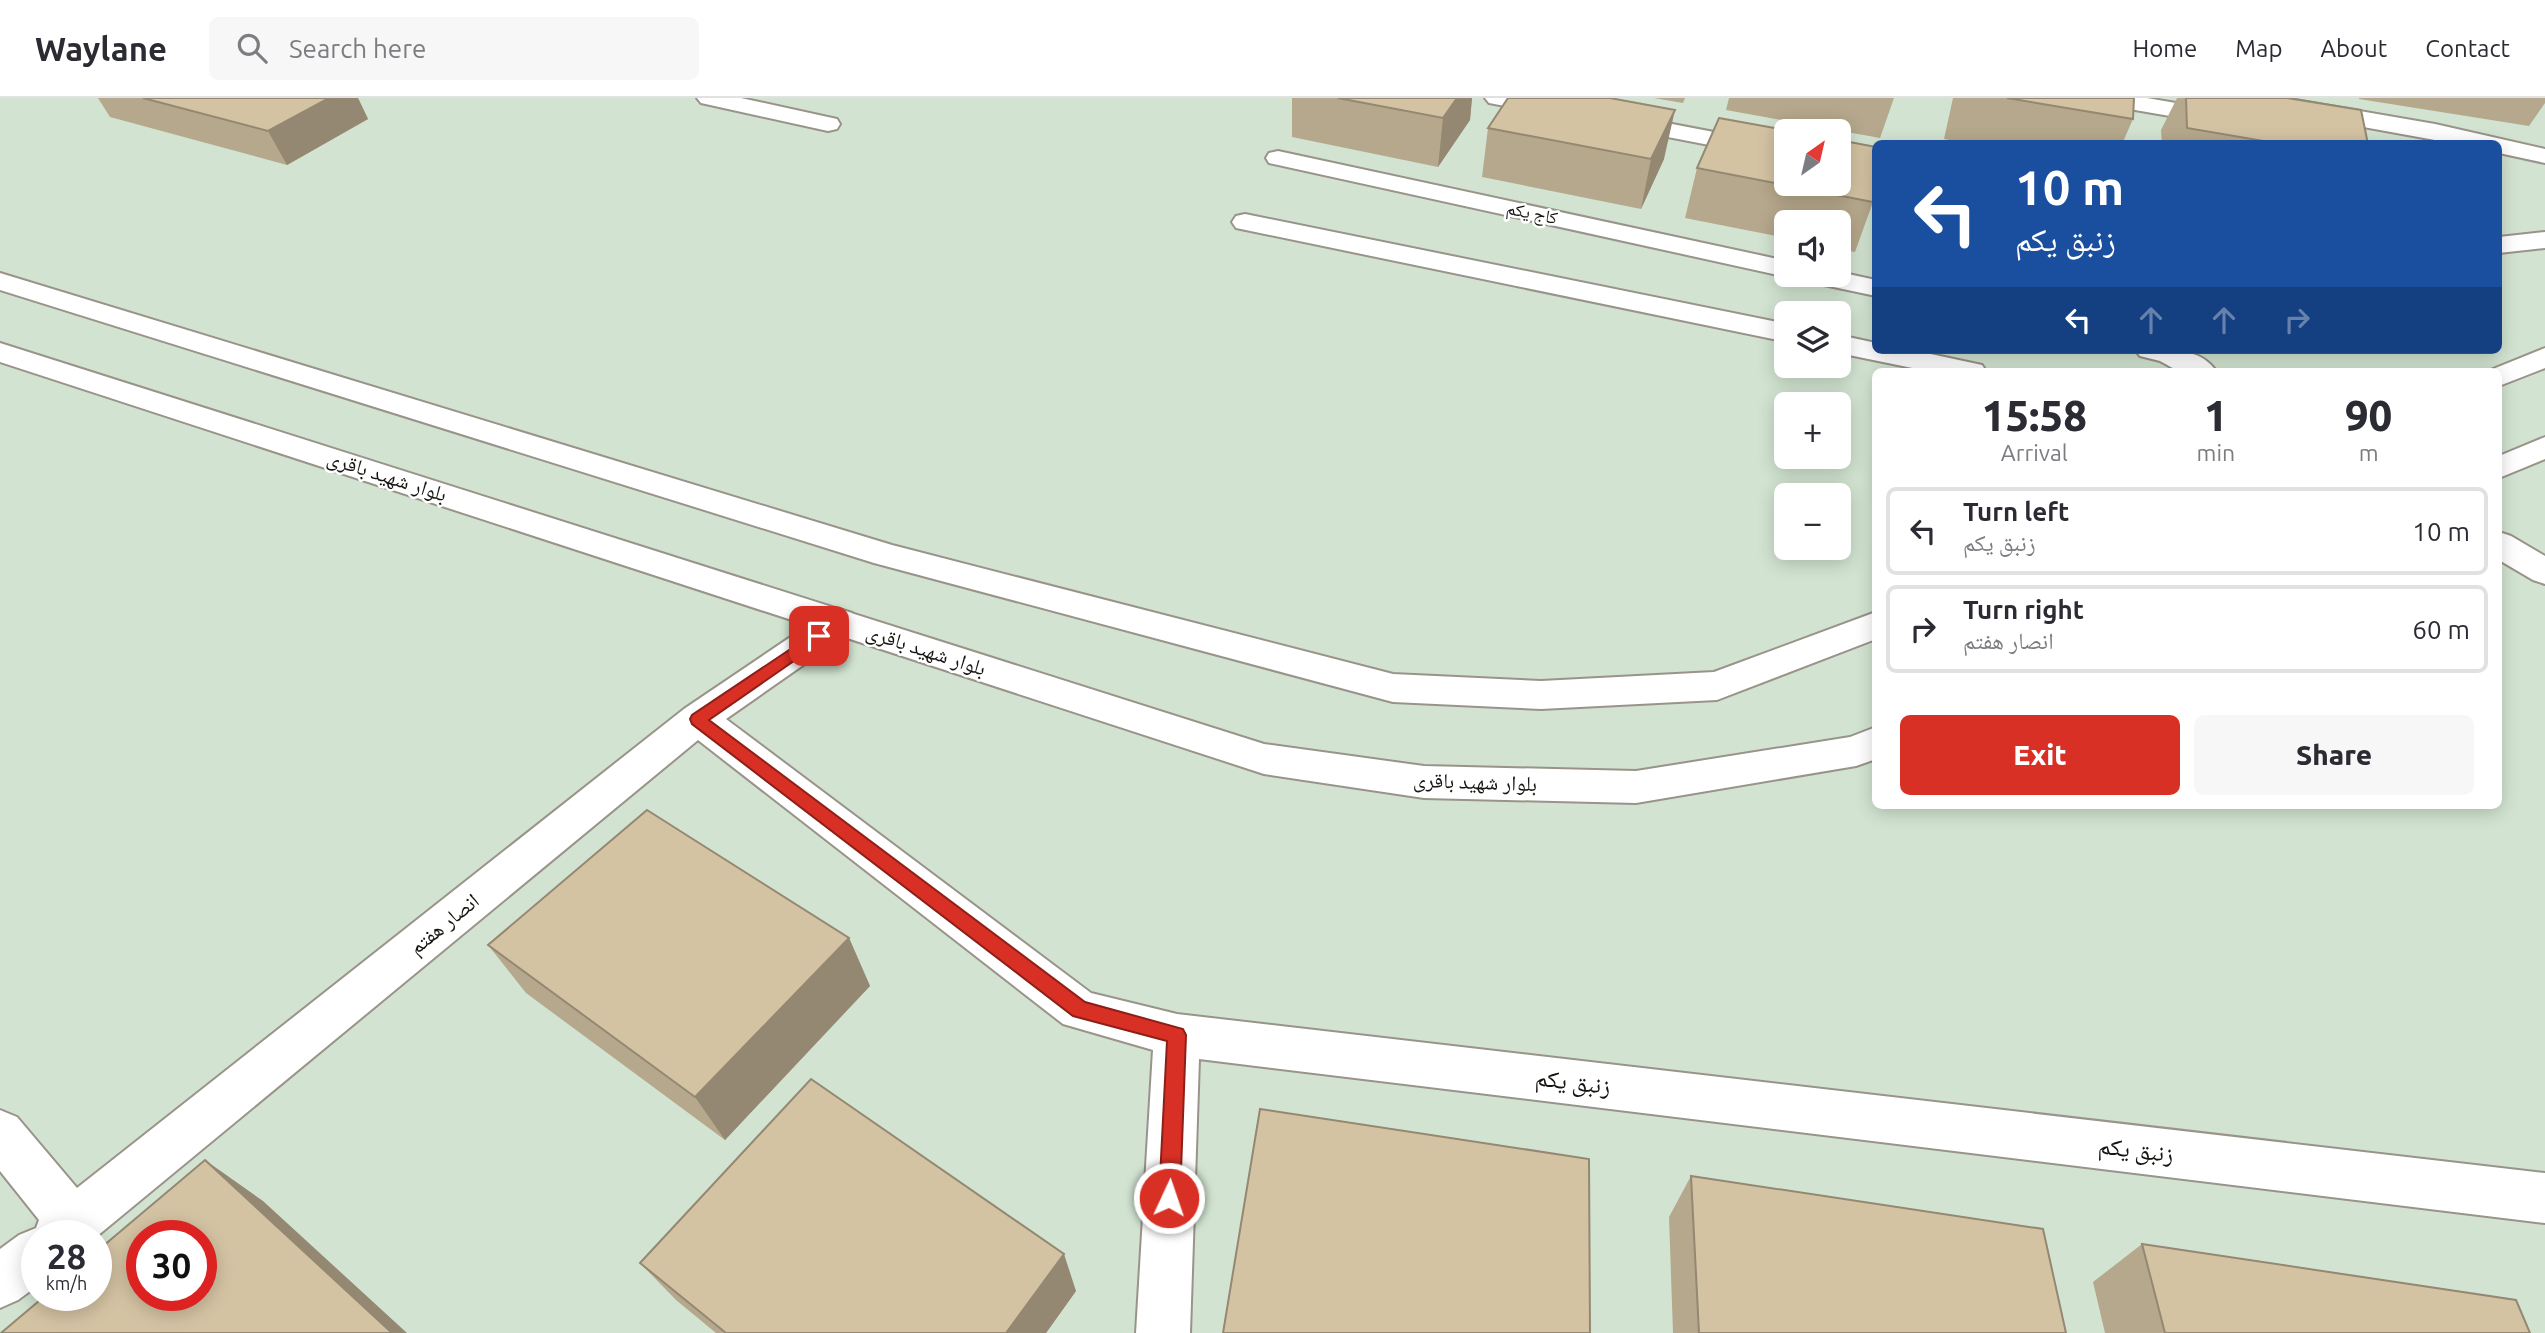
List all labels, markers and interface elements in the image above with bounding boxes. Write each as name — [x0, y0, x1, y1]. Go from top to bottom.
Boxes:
search box — [209, 17, 699, 80]
icon: search — [233, 29, 271, 67]
text: Waylane — [35, 30, 167, 67]
text: Search here — [289, 34, 426, 63]
text: Home — [2132, 35, 2197, 62]
text: Map — [2235, 35, 2282, 62]
text: About — [2320, 35, 2387, 62]
text: Contact — [2425, 35, 2510, 62]
north arrow — [1774, 119, 1852, 196]
map controls — [1774, 119, 1851, 560]
text: 10 m — [2015, 159, 2124, 214]
icon: left — [1900, 168, 1991, 259]
street label: کاج یکم — [1504, 197, 1560, 230]
button: sound — [1774, 210, 1851, 287]
text: زنبق یکم — [2015, 221, 2116, 257]
button: layers — [1774, 301, 1851, 378]
icon: left — [2059, 301, 2097, 339]
icon: ahead — [2132, 301, 2170, 339]
icon: ahead — [2205, 301, 2243, 339]
icon: right — [2278, 301, 2316, 339]
button: + — [1774, 392, 1851, 469]
text: 15:58 — [1982, 392, 2087, 439]
text: 1 — [2204, 392, 2228, 439]
text: 90 — [2345, 392, 2392, 439]
text: Arrival — [2001, 440, 2068, 465]
text: min — [2197, 440, 2235, 465]
text: m — [2359, 440, 2379, 465]
street label: بلوار شهید باقری — [324, 444, 450, 507]
button: − — [1774, 483, 1851, 560]
text: Turn left — [1963, 497, 2069, 526]
icon: left — [1904, 512, 1942, 550]
text: 10 m — [2412, 517, 2470, 546]
text: زنبق یکم — [1963, 530, 2036, 555]
text: Turn right — [1963, 595, 2084, 624]
pin — [789, 606, 849, 666]
icon: right — [1904, 610, 1942, 648]
text: 60 m — [2412, 615, 2470, 644]
icon: arrive — [800, 617, 838, 655]
street label: بلوار شهید باقری — [863, 618, 989, 681]
text: انصار هفتم — [1963, 628, 2054, 653]
button: Exit — [1900, 715, 2180, 795]
button: Share — [2194, 715, 2474, 795]
street label: بلوار شهید باقری — [1413, 767, 1538, 796]
street label: انصار هفتم — [404, 888, 485, 961]
street label: زنبق یکم — [1533, 1063, 1612, 1102]
street label: زنبق یکم — [2096, 1131, 2175, 1170]
position arrow — [1132, 1161, 1206, 1235]
speed limit sign: 30 — [126, 1220, 217, 1311]
text: 28 — [47, 1236, 86, 1276]
text: km/h — [46, 1273, 87, 1293]

